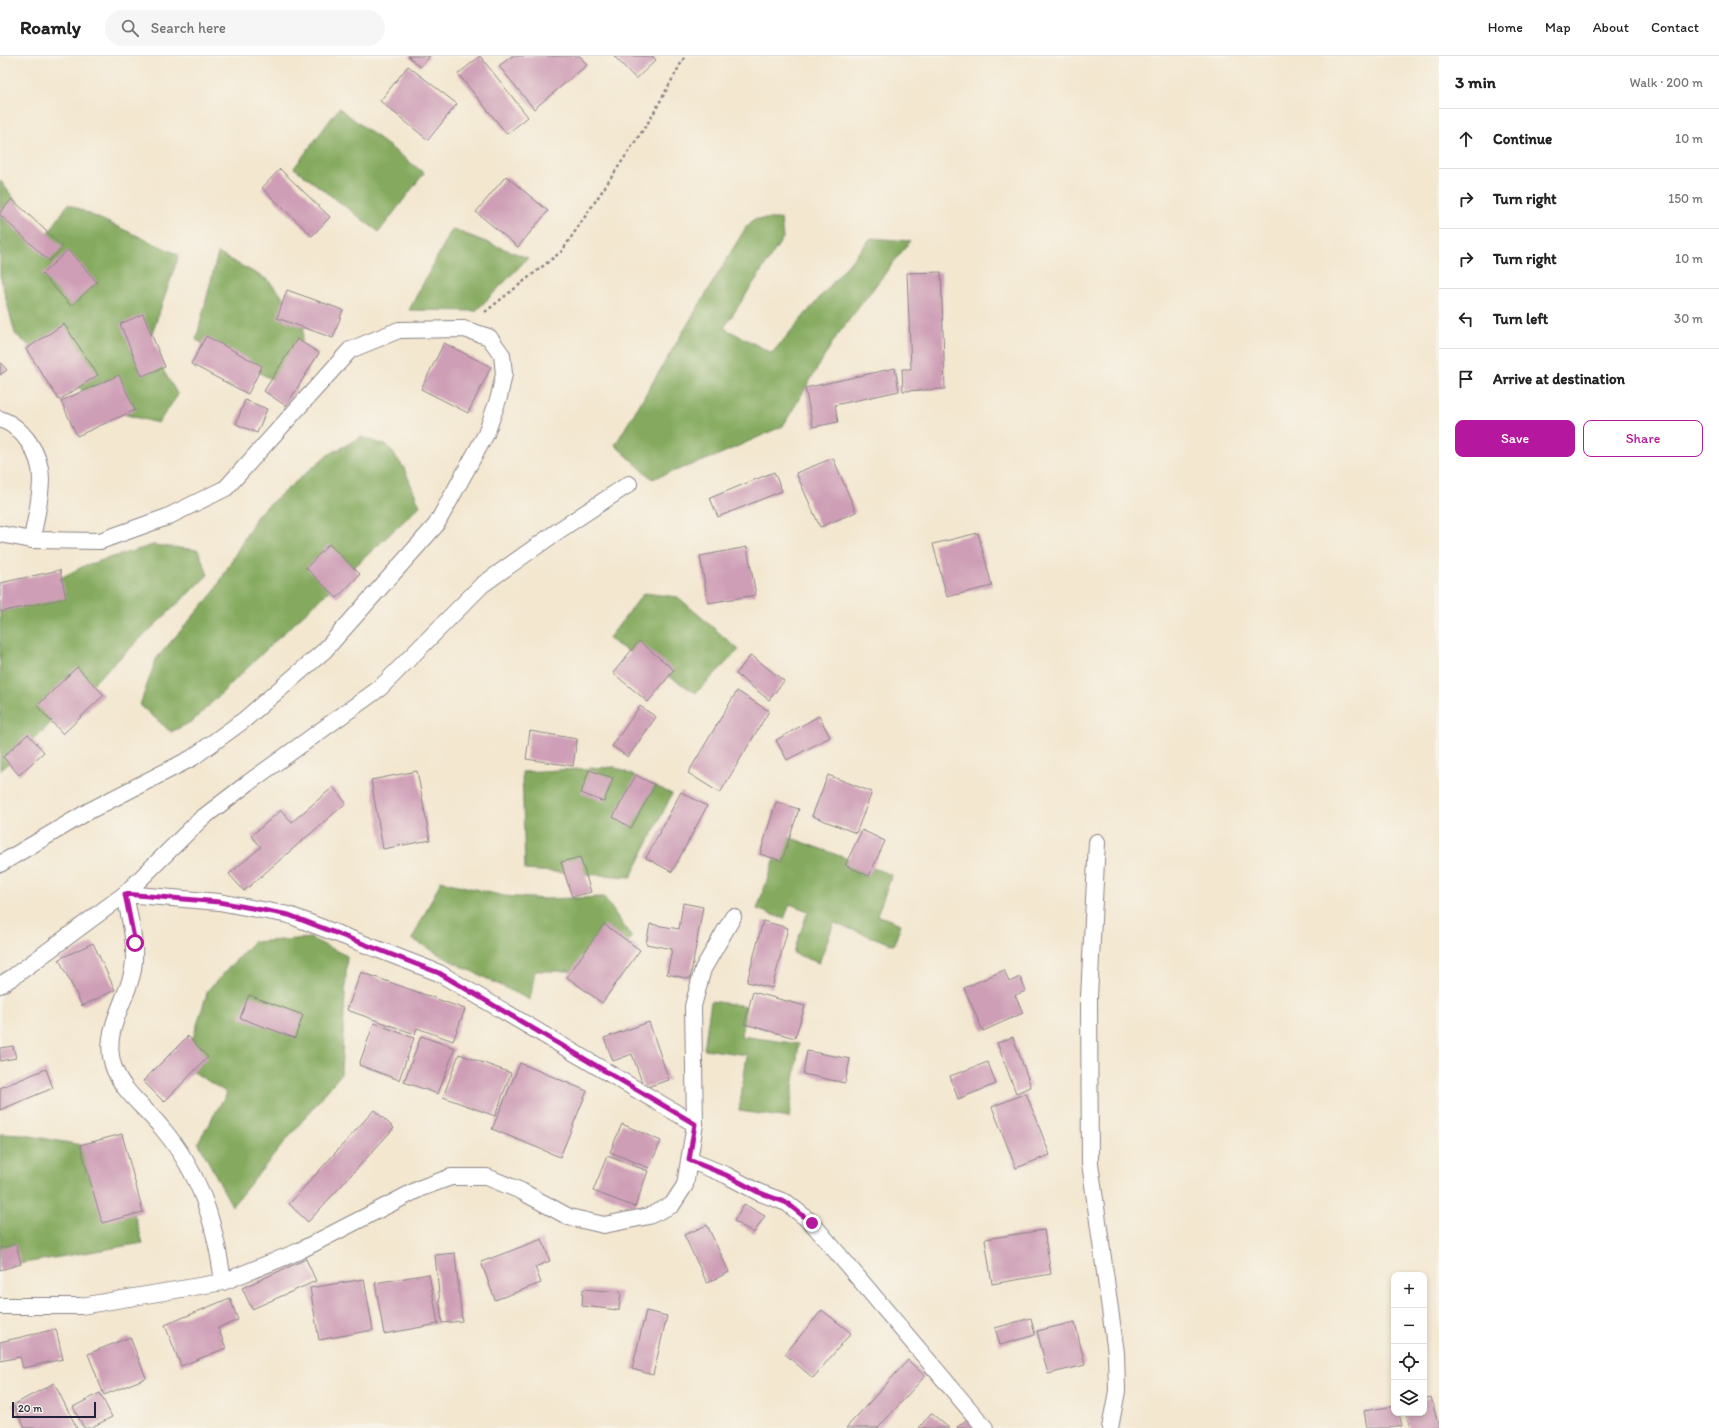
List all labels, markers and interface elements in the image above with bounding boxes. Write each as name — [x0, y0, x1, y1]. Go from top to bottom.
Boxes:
search box — [105, 10, 385, 46]
text: Roamly — [20, 16, 81, 39]
icon: search — [119, 17, 141, 39]
text: Search here — [151, 19, 226, 37]
text: Home — [1488, 19, 1523, 36]
text: Map — [1545, 19, 1571, 36]
text: About — [1593, 19, 1629, 36]
text: Contact — [1651, 19, 1699, 36]
text: 3 min — [1455, 72, 1496, 92]
text: Walk · 200 m — [1630, 75, 1703, 90]
icon: ahead — [1455, 128, 1477, 150]
text: Continue — [1493, 130, 1552, 148]
text: 10 m — [1675, 131, 1703, 146]
icon: right — [1455, 188, 1477, 210]
text: Turn right — [1493, 190, 1557, 208]
text: 150 m — [1668, 191, 1703, 206]
icon: right — [1455, 248, 1477, 270]
text: Turn right — [1493, 250, 1557, 268]
text: 10 m — [1675, 251, 1703, 266]
icon: left — [1455, 308, 1477, 330]
text: Turn left — [1493, 310, 1548, 328]
text: 30 m — [1674, 311, 1703, 326]
icon: arrive — [1455, 368, 1477, 390]
text: Arrive at destination — [1493, 370, 1625, 388]
button: Save — [1455, 420, 1575, 457]
button: Share — [1583, 420, 1703, 457]
route start — [126, 934, 144, 952]
route end — [803, 1214, 821, 1232]
map controls — [1391, 1272, 1427, 1416]
button: + — [1391, 1272, 1427, 1308]
button: − — [1391, 1308, 1427, 1344]
button: locate — [1391, 1344, 1427, 1380]
button: layers — [1391, 1380, 1427, 1416]
scale bar — [12, 1400, 96, 1419]
text: 20 m — [18, 1402, 42, 1415]

